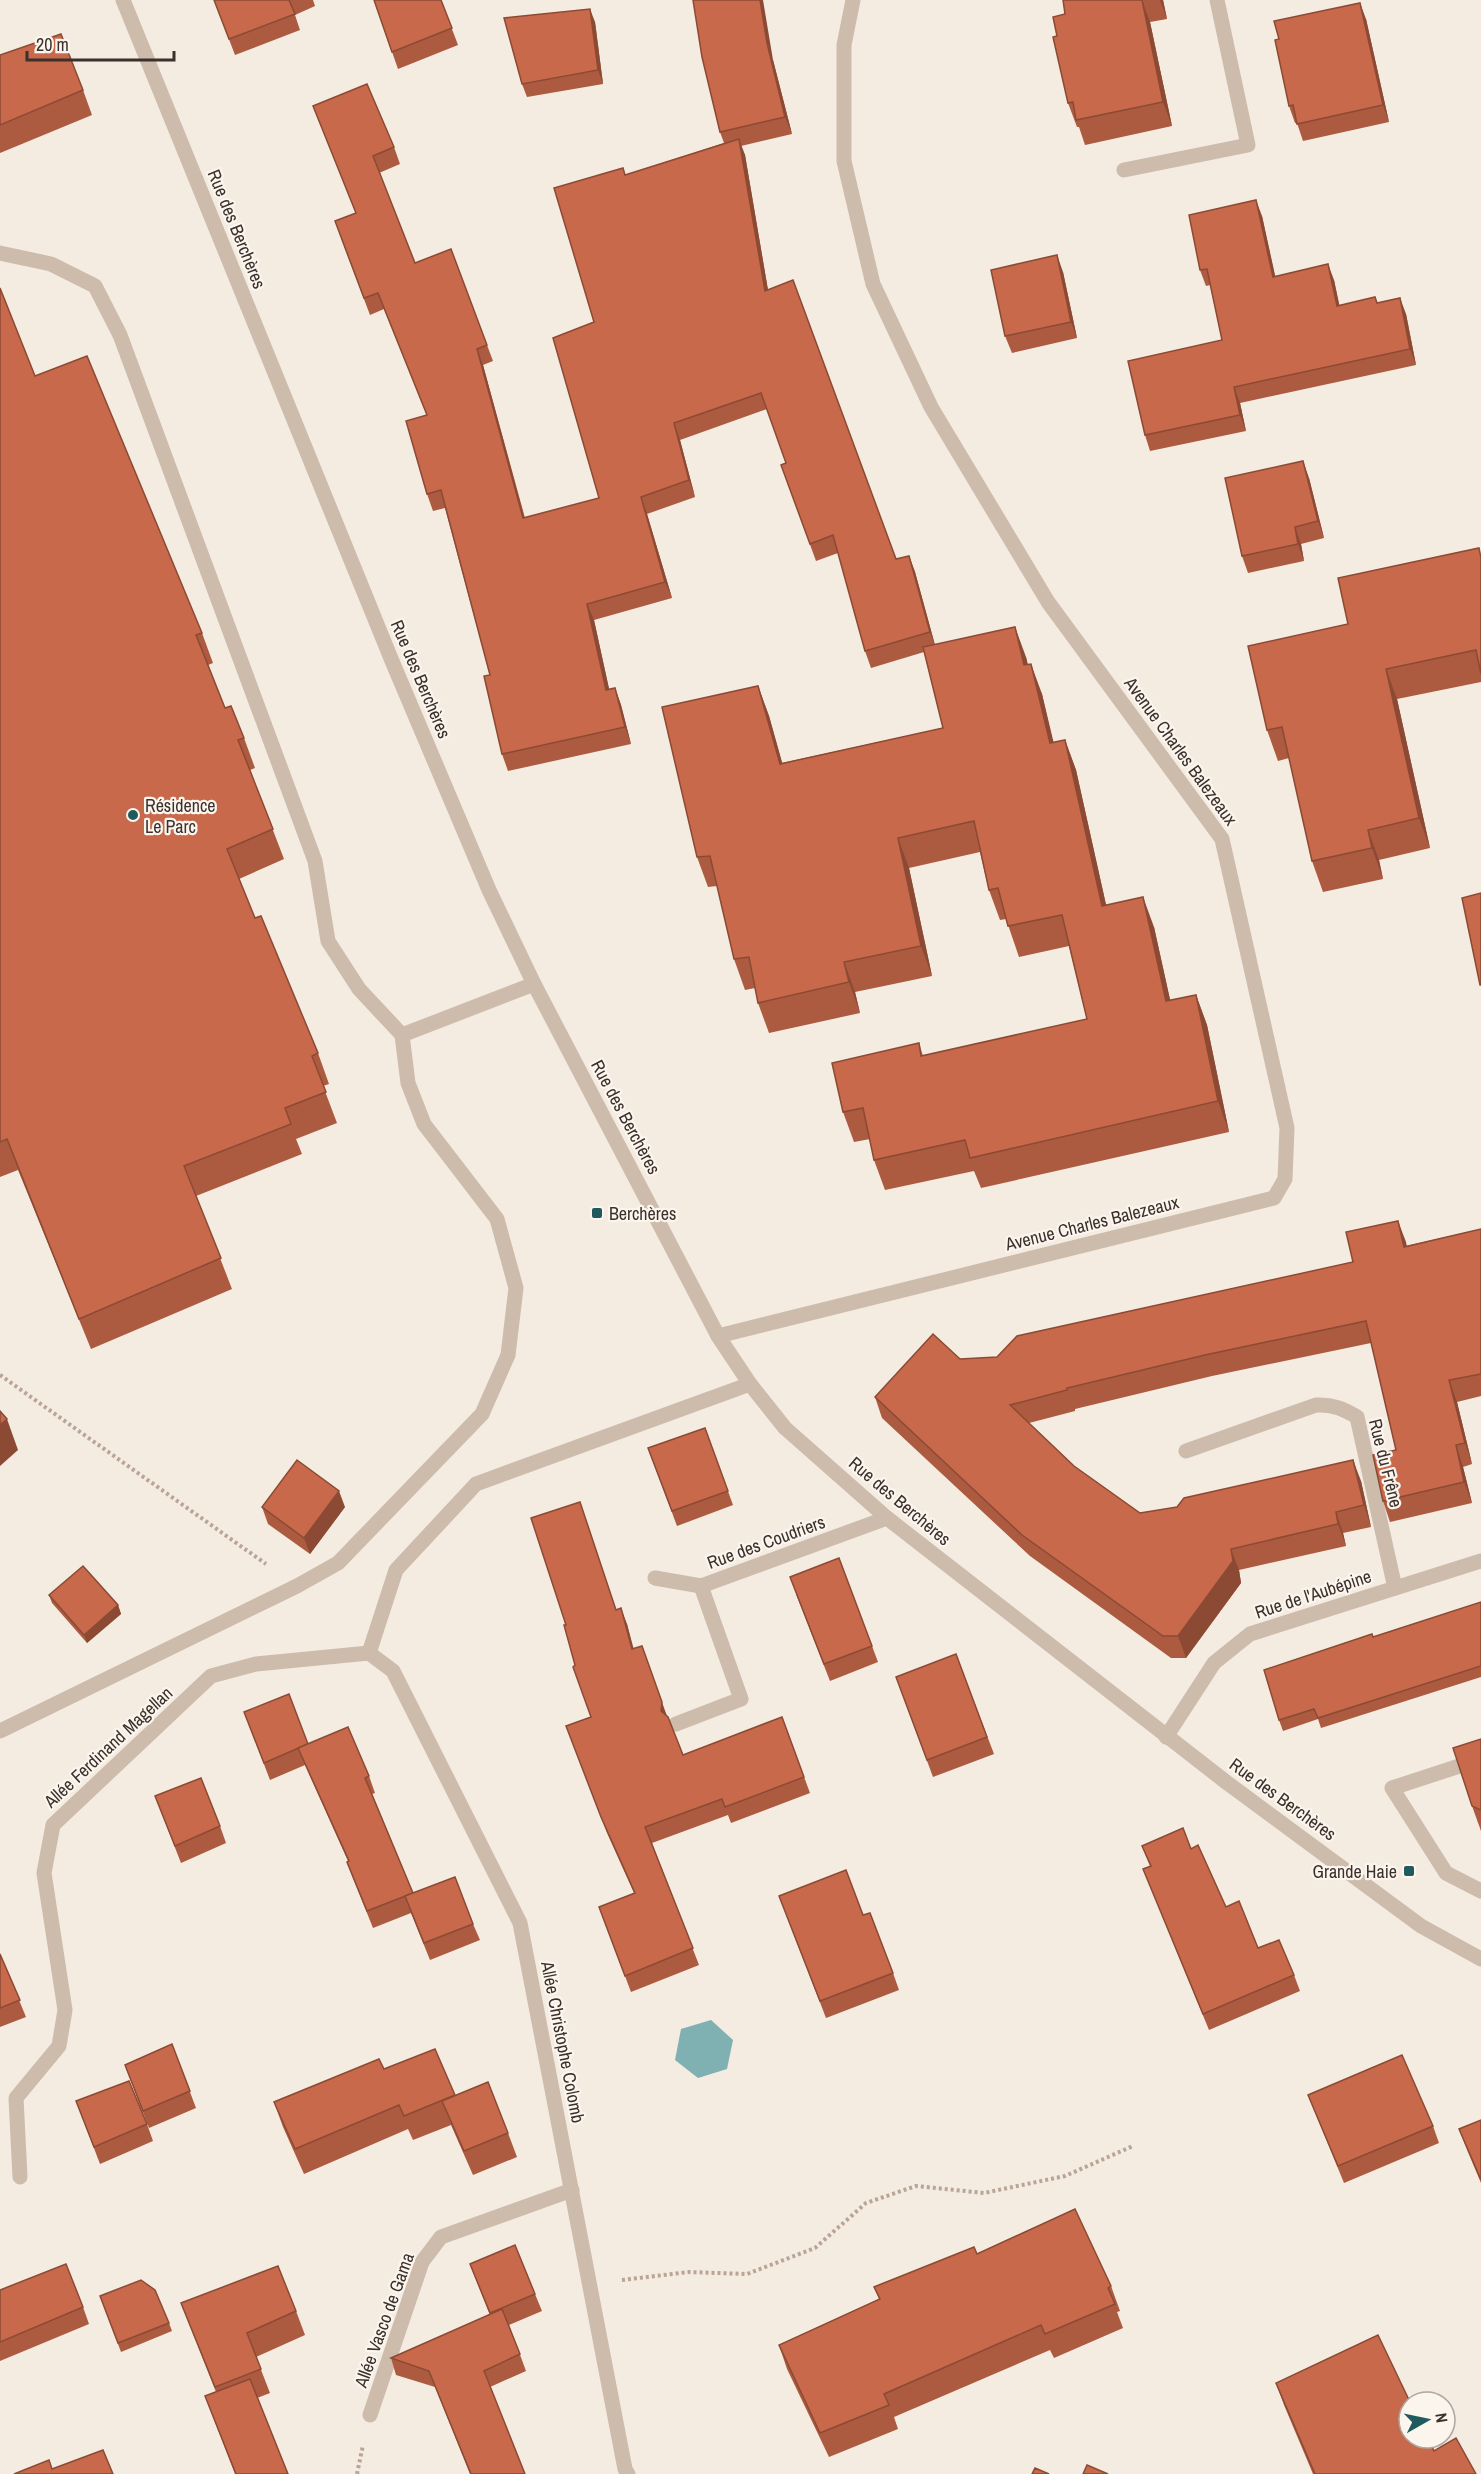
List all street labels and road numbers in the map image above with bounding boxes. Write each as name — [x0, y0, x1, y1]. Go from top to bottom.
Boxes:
street label: Rue des Berchères — [202, 166, 272, 292]
street label: Rue des Berchères — [385, 616, 457, 742]
street label: Avenue Charles Balezeaux — [1118, 671, 1244, 831]
street label: Rue des Berchères — [585, 1055, 667, 1179]
street label: Avenue Charles Balezeaux — [1002, 1189, 1182, 1257]
street label: Rue du Frêne — [1363, 1416, 1409, 1510]
street label: Rue des Berchères — [844, 1451, 956, 1551]
street label: Rue des Coudriers — [704, 1509, 828, 1575]
street label: Rue de l'Aubépine — [1252, 1563, 1374, 1625]
street label: Allée Ferdinand Magellan — [37, 1681, 178, 1814]
street label: Rue des Berchères — [1225, 1752, 1341, 1846]
street label: Allée Christophe Colomb — [535, 1958, 591, 2125]
street label: Allée Vasco de Gama — [348, 2249, 420, 2392]

